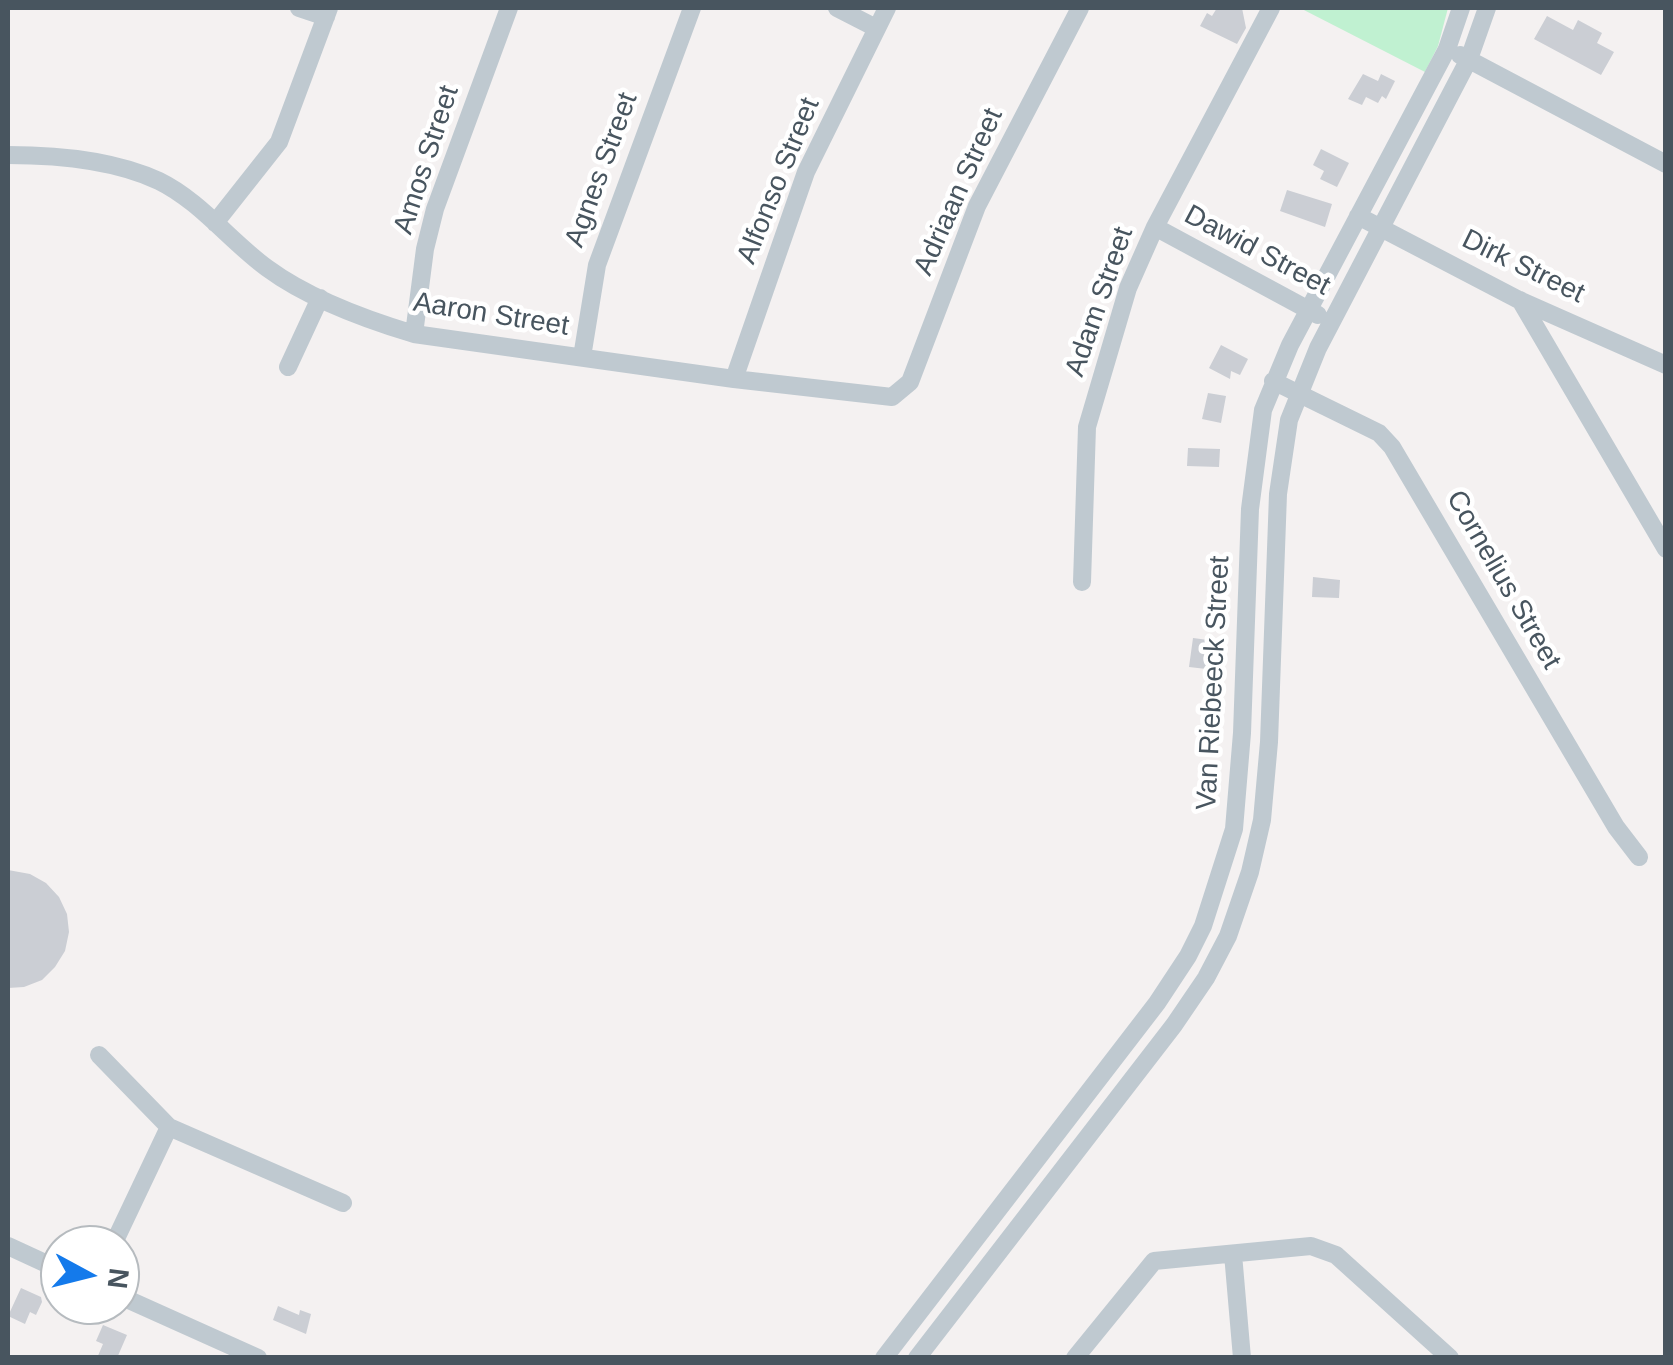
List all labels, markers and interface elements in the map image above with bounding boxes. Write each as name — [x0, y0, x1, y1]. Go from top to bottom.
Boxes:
street label: Amos Street — [387, 82, 467, 238]
street label: Agnes Street — [559, 88, 645, 252]
street label: Alfonso Street — [730, 93, 828, 269]
street label: Adriaan Street — [907, 103, 1011, 281]
street label: Dawid Street — [1178, 199, 1336, 303]
street label: Adam Street — [1059, 223, 1141, 381]
street label: Dirk Street — [1456, 223, 1590, 311]
street label: Aaron Street — [411, 286, 571, 344]
street label: Cornelius Street — [1438, 485, 1568, 675]
street label: Van Riebeeck Street — [1191, 555, 1237, 811]
north arrow — [40, 1225, 140, 1325]
text: N — [102, 1267, 135, 1290]

